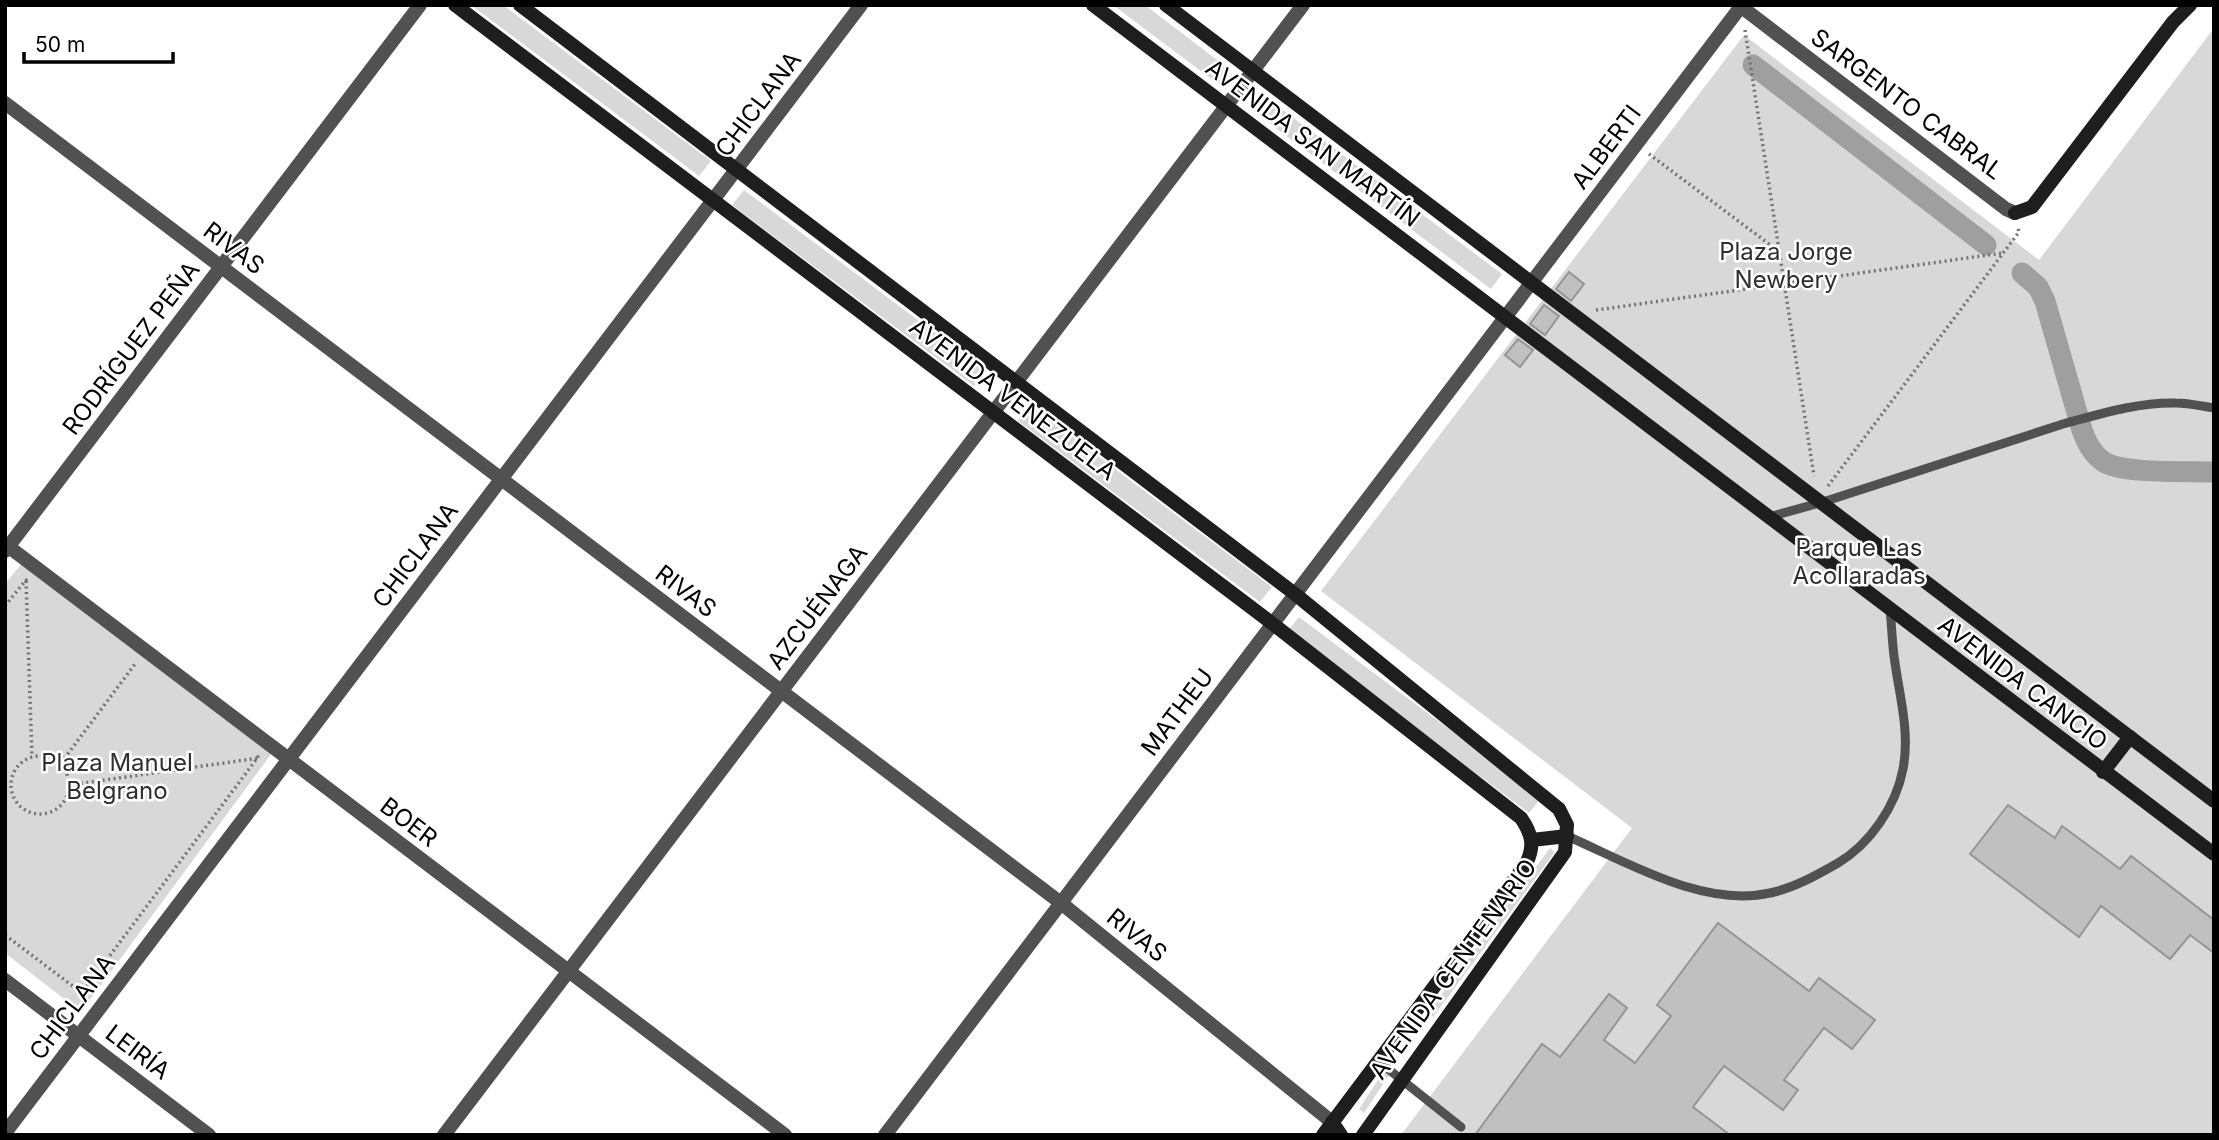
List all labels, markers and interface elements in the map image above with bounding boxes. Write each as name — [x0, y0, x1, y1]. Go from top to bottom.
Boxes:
scale bar — [24, 21, 173, 65]
street label: SARGENTO CABRAL — [1805, 22, 2009, 186]
text: 50 m — [35, 32, 85, 57]
street label: CHICLANA — [709, 46, 807, 162]
street label: AVENIDA SAN MARTÍN — [1200, 52, 1426, 233]
street label: ALBERTI — [1565, 99, 1647, 195]
street label: RIVAS — [198, 216, 270, 280]
park label: Plaza Jorge Newbery — [1719, 237, 1853, 294]
street label: RODRÍGUEZ PEÑA — [56, 255, 206, 440]
street label: AVENIDA VENEZUELA — [904, 312, 1122, 486]
street label: CHICLANA — [366, 497, 464, 613]
park label: Parque Las Acollaradas — [1792, 533, 1926, 590]
street label: AZCUÉNAGA — [760, 538, 873, 675]
street label: RIVAS — [650, 559, 722, 623]
street label: AVENIDA CANCIO — [1933, 610, 2113, 756]
street label: MATHEU — [1135, 663, 1219, 761]
park label: Plaza Manuel Belgrano — [41, 748, 193, 805]
street label: BOER — [375, 791, 443, 853]
street label: AVENIDA CENTENARIO — [1363, 853, 1543, 1085]
street label: RIVAS — [1101, 902, 1173, 968]
street label: CHICLANA — [23, 949, 121, 1065]
street label: LEIRÍA — [100, 1018, 176, 1086]

